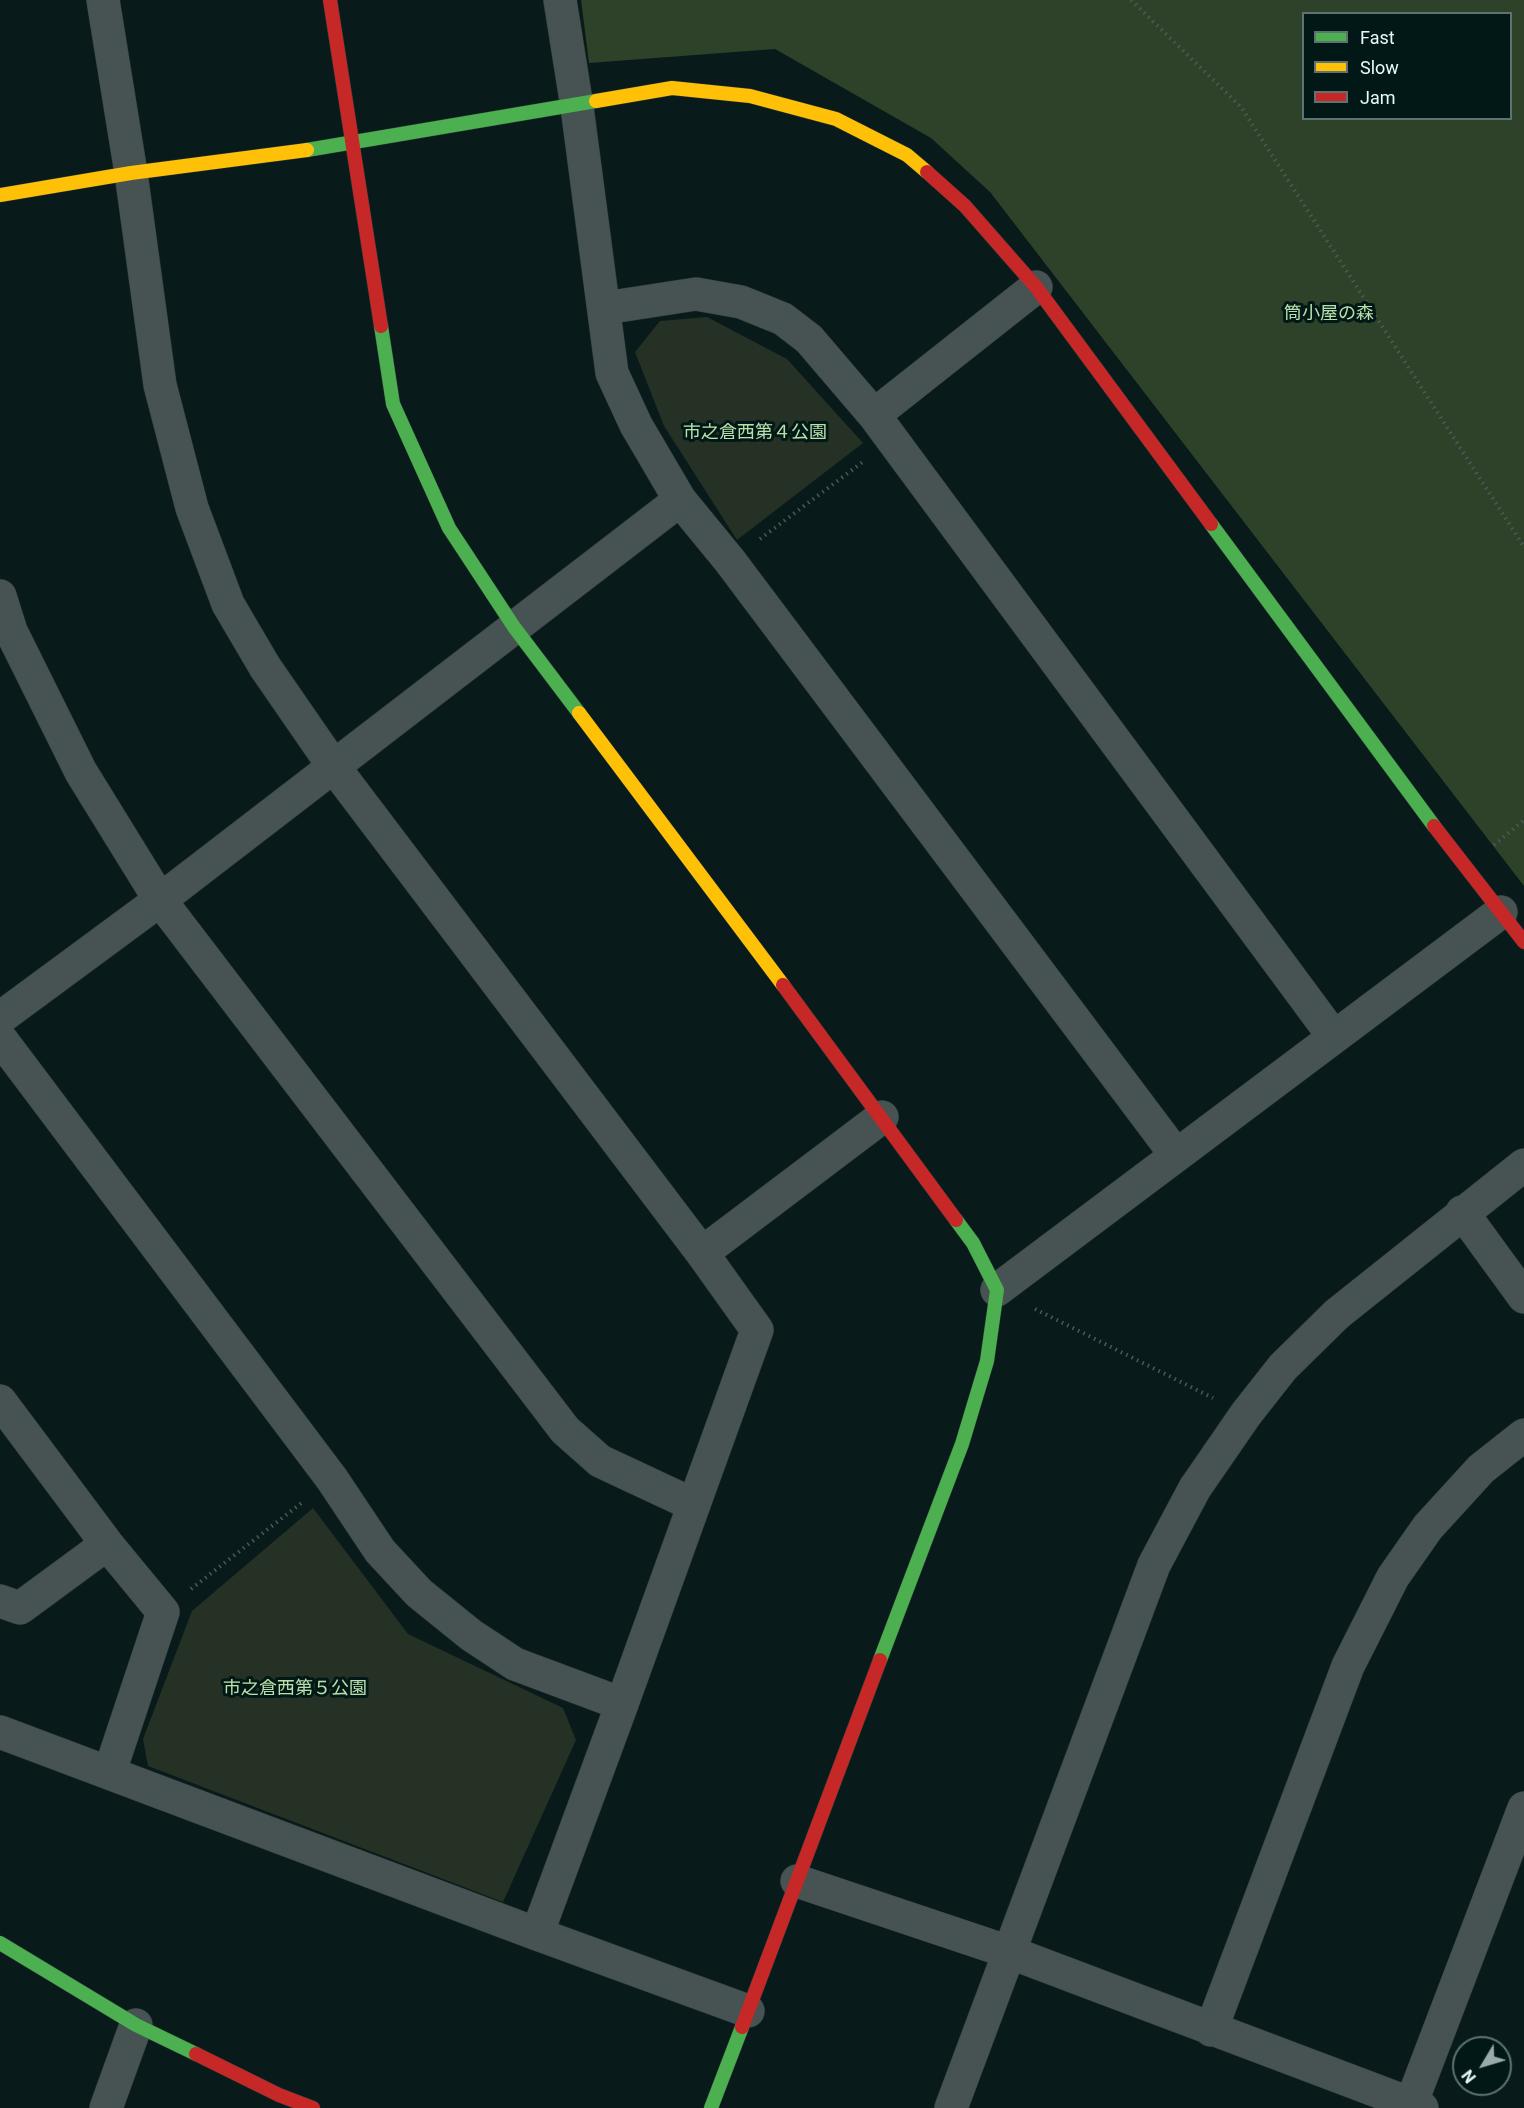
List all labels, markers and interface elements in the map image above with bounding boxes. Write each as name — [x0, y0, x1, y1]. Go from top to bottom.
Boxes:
legend — [1302, 12, 1512, 120]
text: Fast — [1360, 27, 1395, 48]
text: Slow — [1360, 57, 1399, 78]
text: Jam — [1360, 87, 1396, 108]
park label: 筒小屋の森 — [1284, 303, 1374, 325]
park label: 市之倉西第４公園 — [683, 422, 827, 444]
park label: 市之倉西第５公園 — [223, 1678, 367, 1700]
north arrow — [1452, 2036, 1512, 2096]
text: N — [1458, 2066, 1480, 2086]

